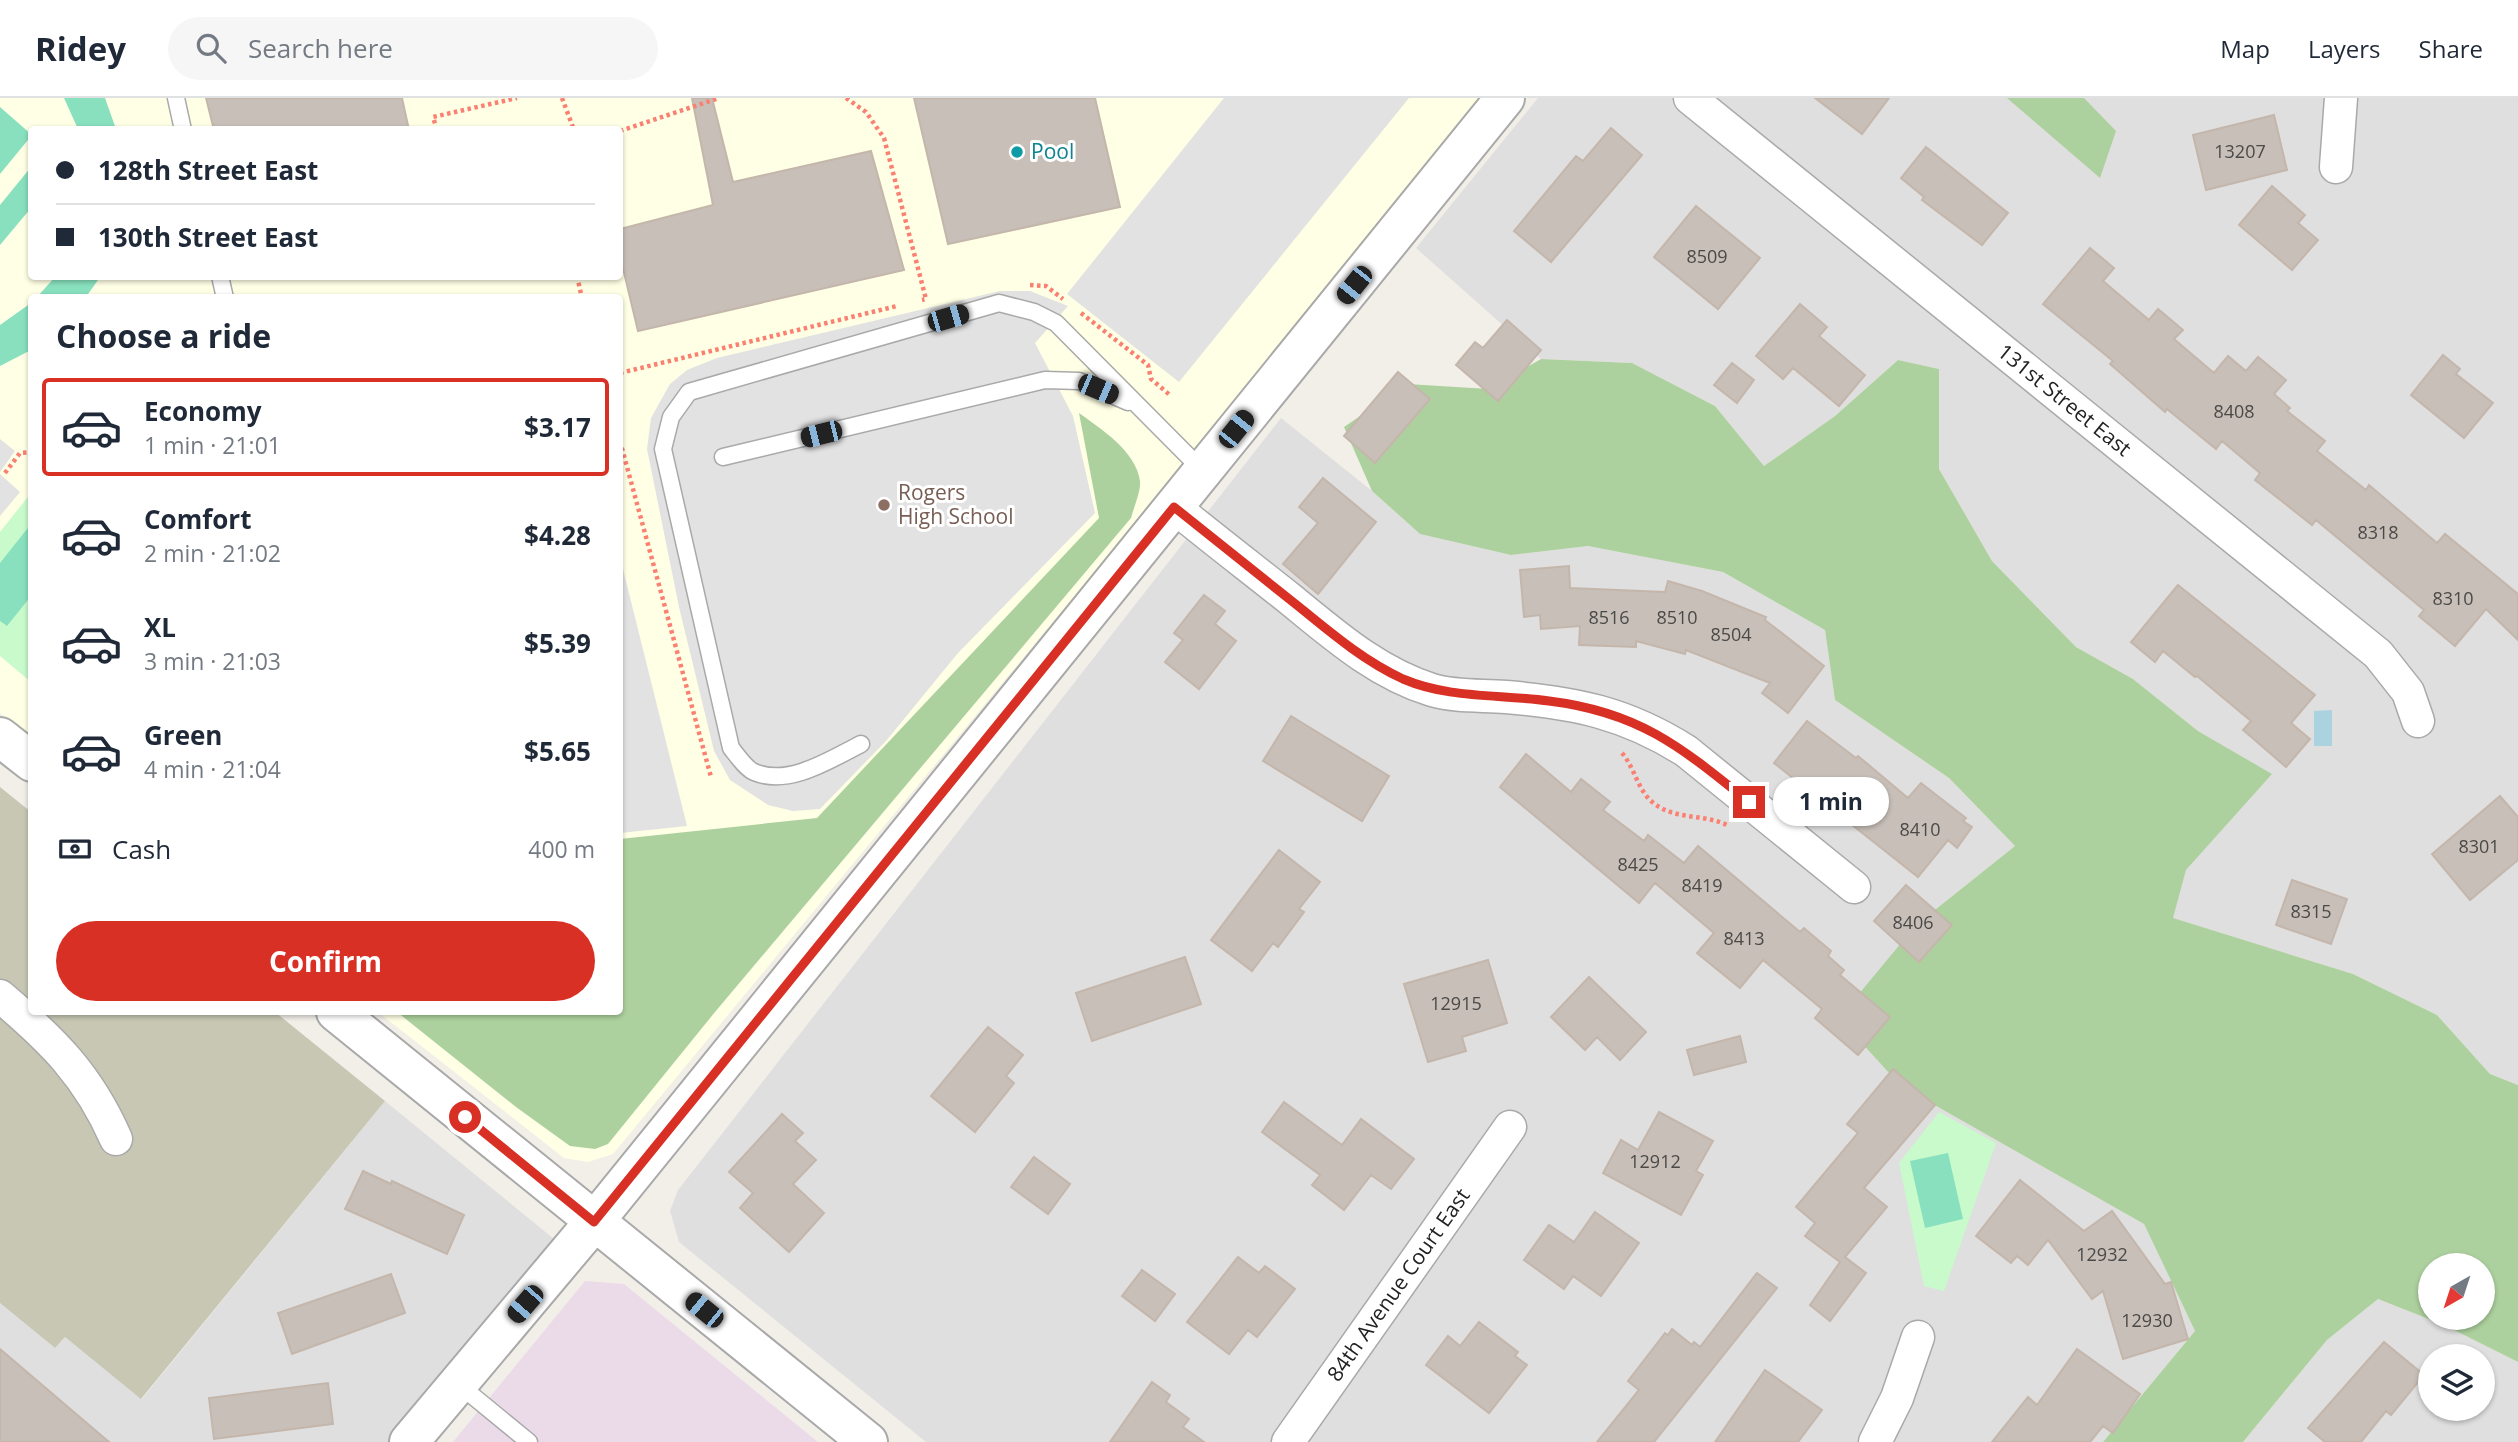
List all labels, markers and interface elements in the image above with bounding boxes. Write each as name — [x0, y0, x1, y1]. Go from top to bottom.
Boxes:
search box — [168, 17, 658, 80]
text: Ridey — [35, 26, 126, 71]
icon: search — [192, 29, 230, 67]
text: Search here — [248, 30, 393, 66]
text: Map — [2220, 32, 2270, 65]
text: Layers — [2308, 32, 2381, 65]
text: Share — [2419, 32, 2483, 65]
place label: Pool — [1031, 137, 1074, 165]
house number: 13207 — [2214, 139, 2266, 163]
marker: Pool — [1009, 144, 1025, 160]
text: 128th Street East — [98, 152, 318, 188]
text: 130th Street East — [98, 219, 318, 255]
house number: 8509 — [1686, 244, 1728, 268]
car — [1333, 262, 1376, 308]
car — [925, 302, 972, 334]
text: Choose a ride — [56, 314, 271, 357]
street label: 131st Street East — [1992, 337, 2137, 462]
car — [1075, 371, 1122, 407]
text: Economy — [144, 393, 262, 429]
icon: car — [60, 396, 123, 459]
house number: 8408 — [2213, 399, 2255, 423]
car — [1215, 406, 1258, 452]
text: $3.17 — [524, 409, 591, 445]
car — [799, 419, 844, 449]
text: 1 min · 21:01 — [144, 429, 281, 461]
place label: Rogers High School — [898, 478, 1014, 530]
marker: Rogers High School — [876, 497, 892, 513]
text: Comfort — [144, 501, 251, 537]
icon: car — [60, 504, 123, 567]
text: $4.28 — [524, 517, 591, 553]
house number: 8318 — [2357, 520, 2399, 544]
text: 2 min · 21:02 — [144, 537, 281, 569]
house number: 8310 — [2432, 586, 2474, 610]
house number: 8516 — [1588, 605, 1630, 629]
house number: 8510 — [1656, 605, 1698, 629]
text: XL — [144, 609, 176, 645]
icon: car — [60, 612, 123, 675]
house number: 8504 — [1710, 622, 1752, 646]
text: $5.39 — [524, 625, 591, 661]
text: 3 min · 21:03 — [144, 645, 281, 677]
text: Green — [144, 717, 222, 753]
icon: car — [60, 720, 123, 783]
text: $5.65 — [524, 733, 591, 769]
text: 4 min · 21:04 — [144, 753, 281, 785]
callout: 1 min — [1774, 778, 1889, 826]
text: 1 min — [1799, 785, 1863, 817]
route end — [1733, 786, 1765, 818]
house number: 8410 — [1899, 817, 1941, 841]
icon: cash — [56, 830, 94, 868]
text: Cash — [112, 831, 171, 867]
text: 400 m — [528, 833, 595, 865]
house number: 8301 — [2458, 834, 2500, 858]
house number: 8425 — [1617, 852, 1659, 876]
house number: 8419 — [1681, 873, 1723, 897]
house number: 8315 — [2290, 899, 2332, 923]
house number: 8406 — [1892, 910, 1934, 934]
button: Confirm — [56, 921, 595, 1001]
house number: 8413 — [1723, 926, 1765, 950]
house number: 12915 — [1430, 991, 1482, 1015]
route start — [449, 1101, 481, 1133]
house number: 12912 — [1629, 1149, 1681, 1173]
street label: 84th Avenue Court East — [1320, 1183, 1475, 1386]
house number: 12932 — [2076, 1242, 2128, 1266]
north arrow — [2418, 1253, 2496, 1330]
map controls — [2418, 1253, 2495, 1421]
car — [504, 1281, 547, 1327]
car — [682, 1289, 727, 1331]
house number: 12930 — [2121, 1308, 2173, 1332]
button: layers — [2418, 1344, 2495, 1421]

